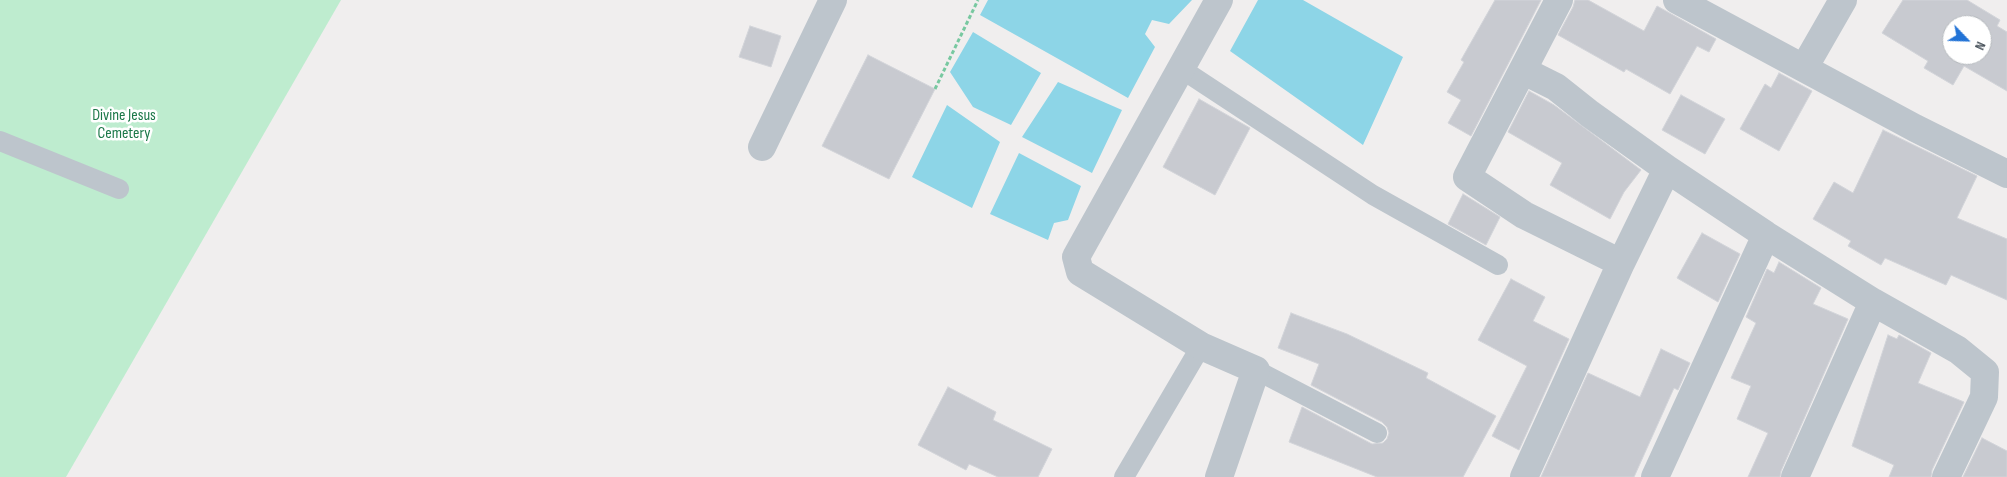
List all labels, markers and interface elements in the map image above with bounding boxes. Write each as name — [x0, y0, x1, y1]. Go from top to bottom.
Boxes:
north arrow — [1942, 15, 1992, 65]
text: N — [1971, 39, 1990, 53]
park label: Divine Jesus Cemetery — [92, 106, 156, 144]

